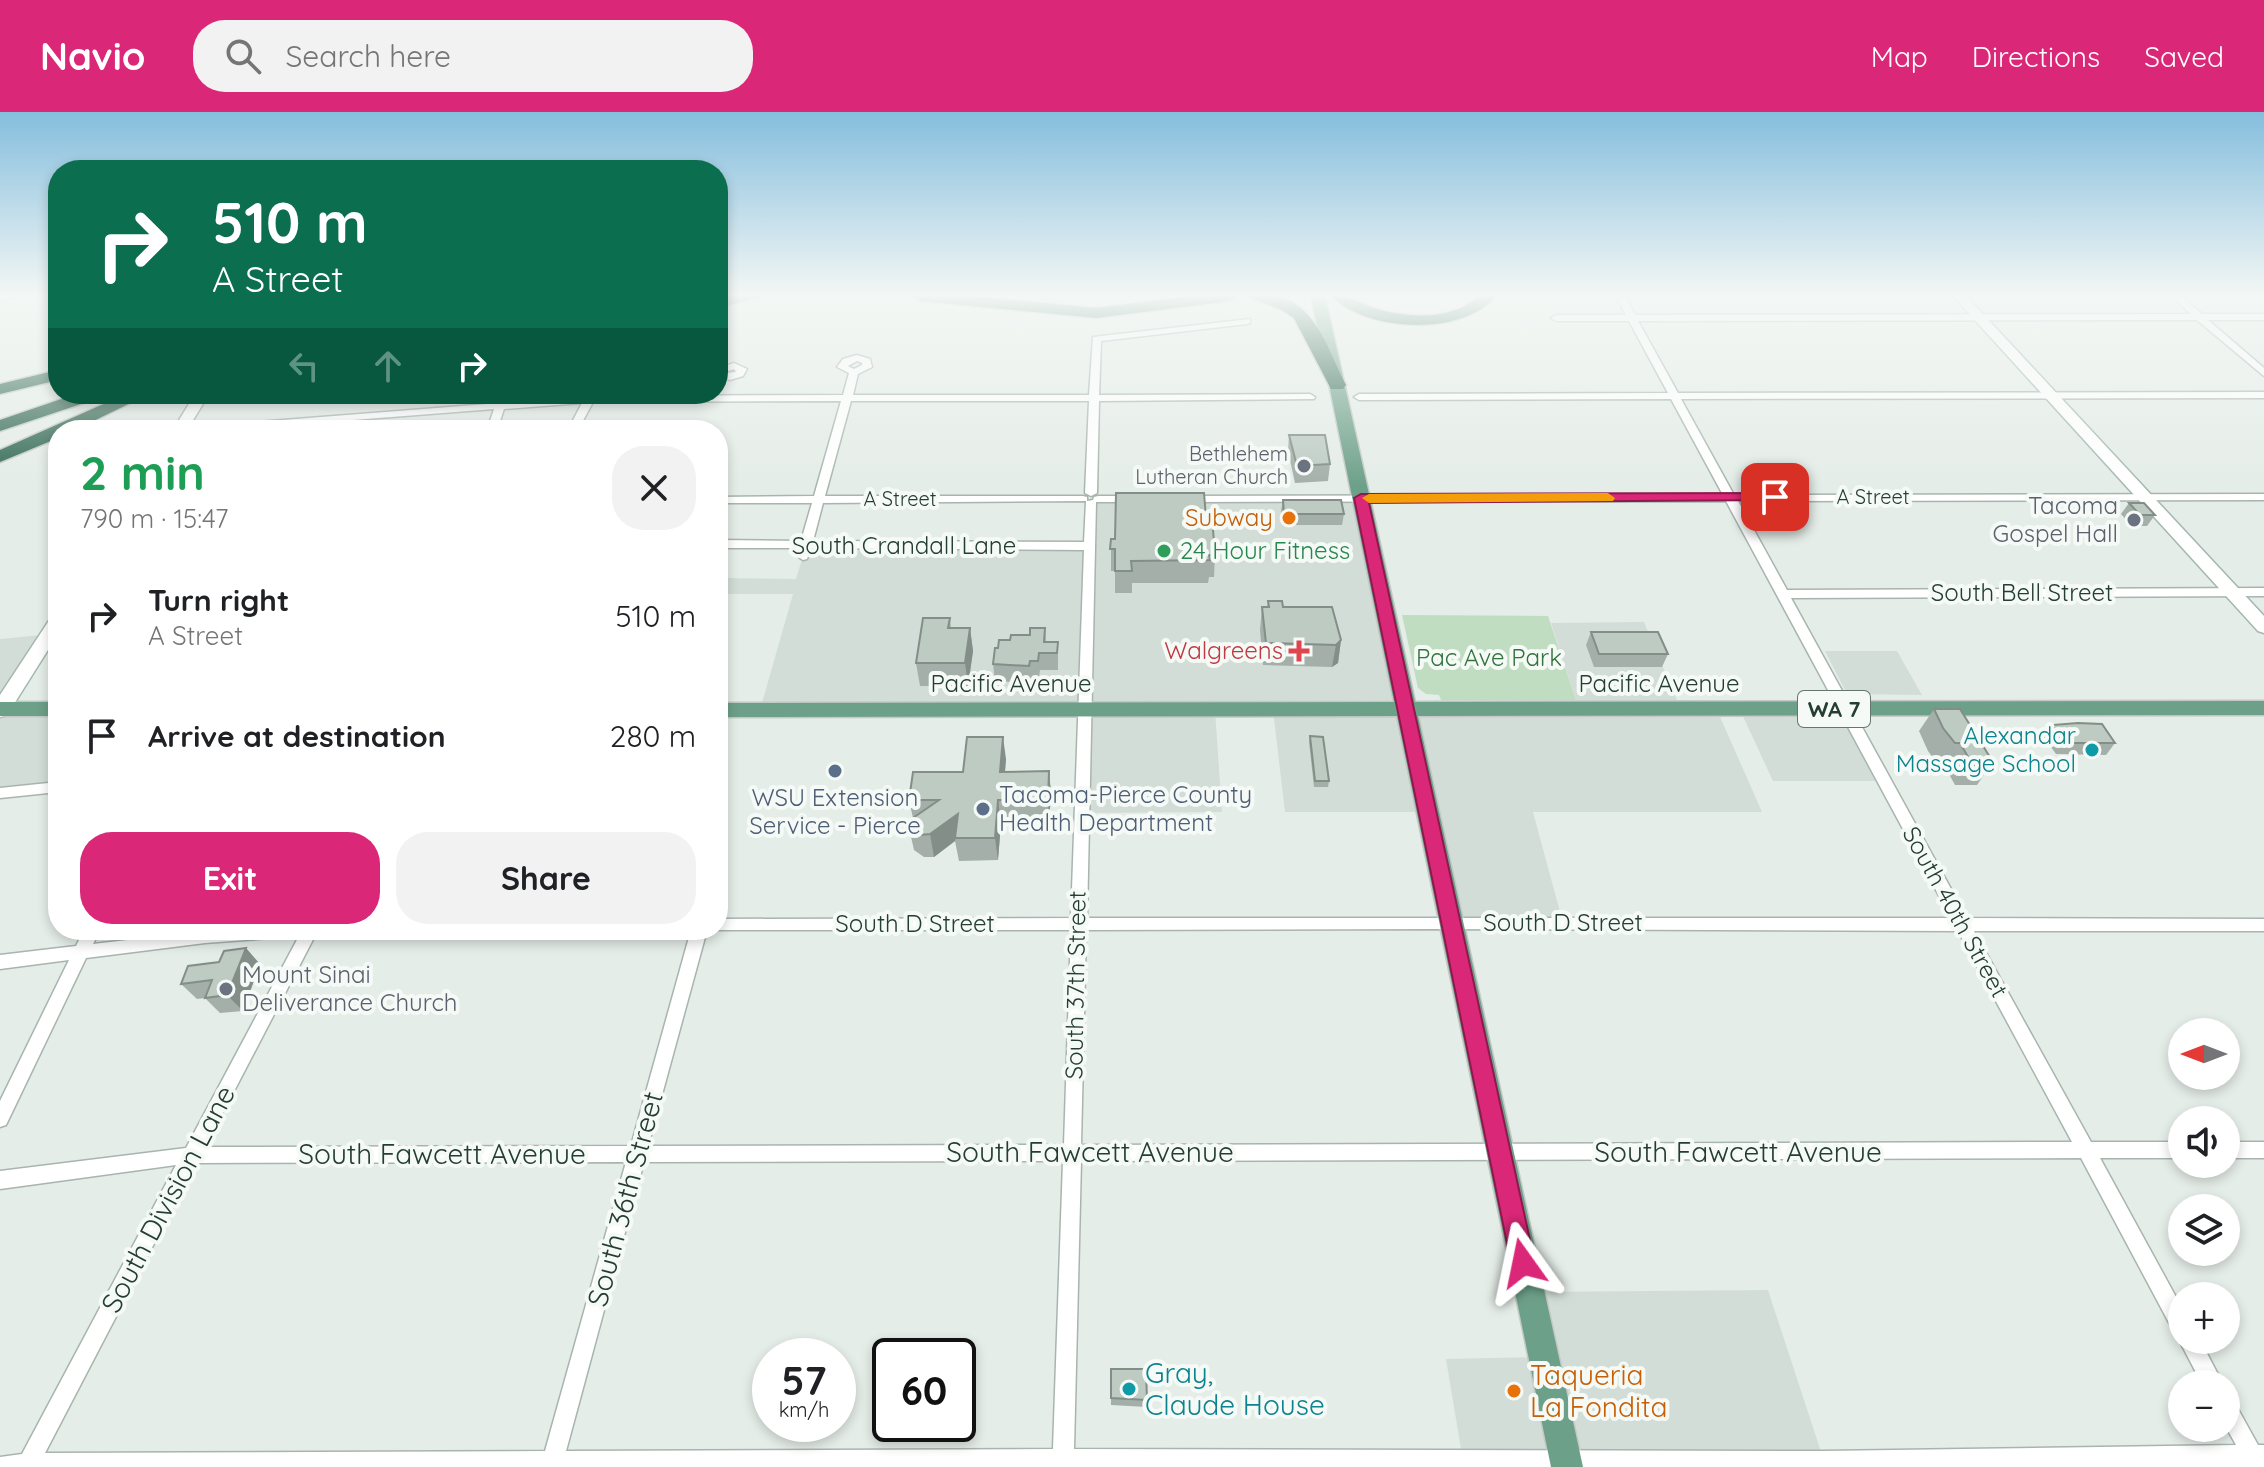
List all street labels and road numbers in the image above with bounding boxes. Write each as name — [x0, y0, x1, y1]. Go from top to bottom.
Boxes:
street label: A Street — [1836, 484, 1910, 509]
street label: A Street — [863, 486, 937, 511]
street label: South Crandall Lane — [792, 530, 1016, 560]
street label: South Bell Street — [1931, 577, 2113, 607]
street label: Pacific Avenue — [930, 668, 1092, 698]
street label: Pacific Avenue — [1578, 668, 1740, 698]
road number: WA 7 — [1798, 691, 1870, 727]
street label: South 40th Street — [1897, 821, 2015, 1002]
street label: South 37th Street — [1058, 890, 1092, 1080]
street label: South D Street — [1483, 907, 1643, 937]
street label: South D Street — [835, 908, 995, 938]
street label: South Division Lane — [93, 1079, 242, 1318]
street label: South 36th Street — [579, 1088, 670, 1310]
street label: South Fawcett Avenue — [946, 1134, 1234, 1169]
street label: South Fawcett Avenue — [1594, 1134, 1882, 1169]
street label: South Fawcett Avenue — [298, 1136, 586, 1171]

